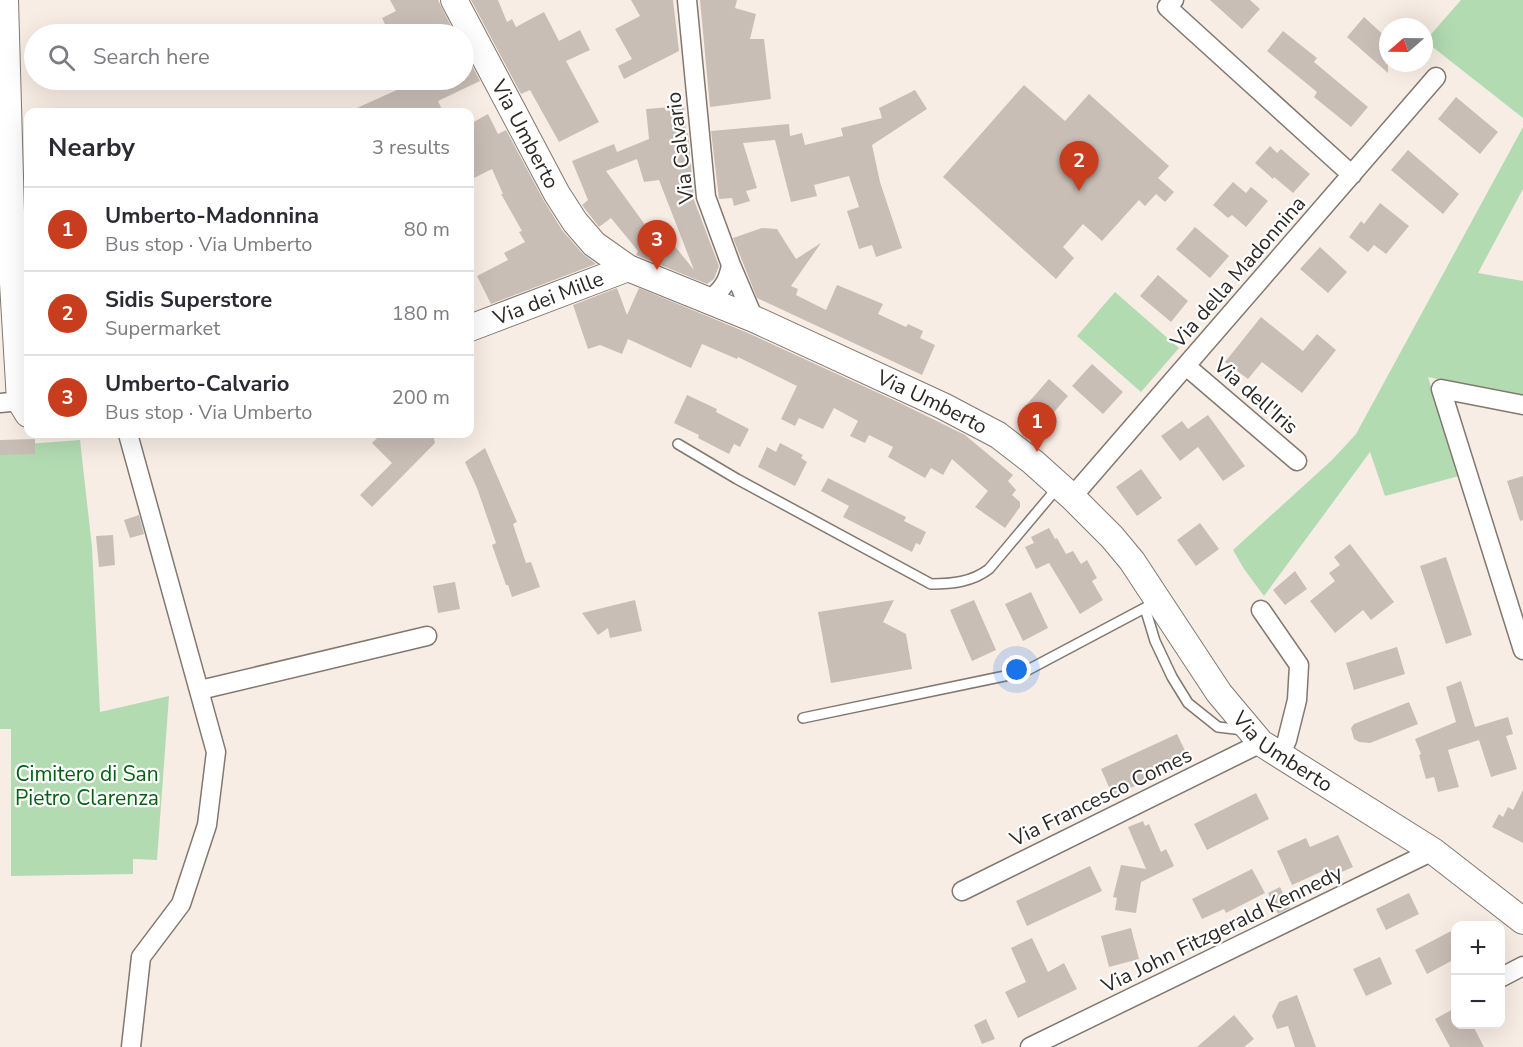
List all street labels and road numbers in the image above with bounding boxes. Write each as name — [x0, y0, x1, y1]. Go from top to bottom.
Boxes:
street label: Via Umberto — [484, 74, 566, 194]
street label: Via Calvario — [659, 90, 701, 207]
street label: Via della Madonnina — [1163, 190, 1312, 355]
street label: Via dei Mille — [488, 265, 608, 332]
street label: Via dell'Iris — [1207, 351, 1304, 441]
street label: Via Umberto — [871, 363, 992, 441]
street label: Via Umberto — [1226, 705, 1338, 799]
street label: Via Francesco Comes — [1004, 741, 1197, 854]
street label: Via John Fitzgerald Kennedy — [1096, 858, 1347, 1000]

